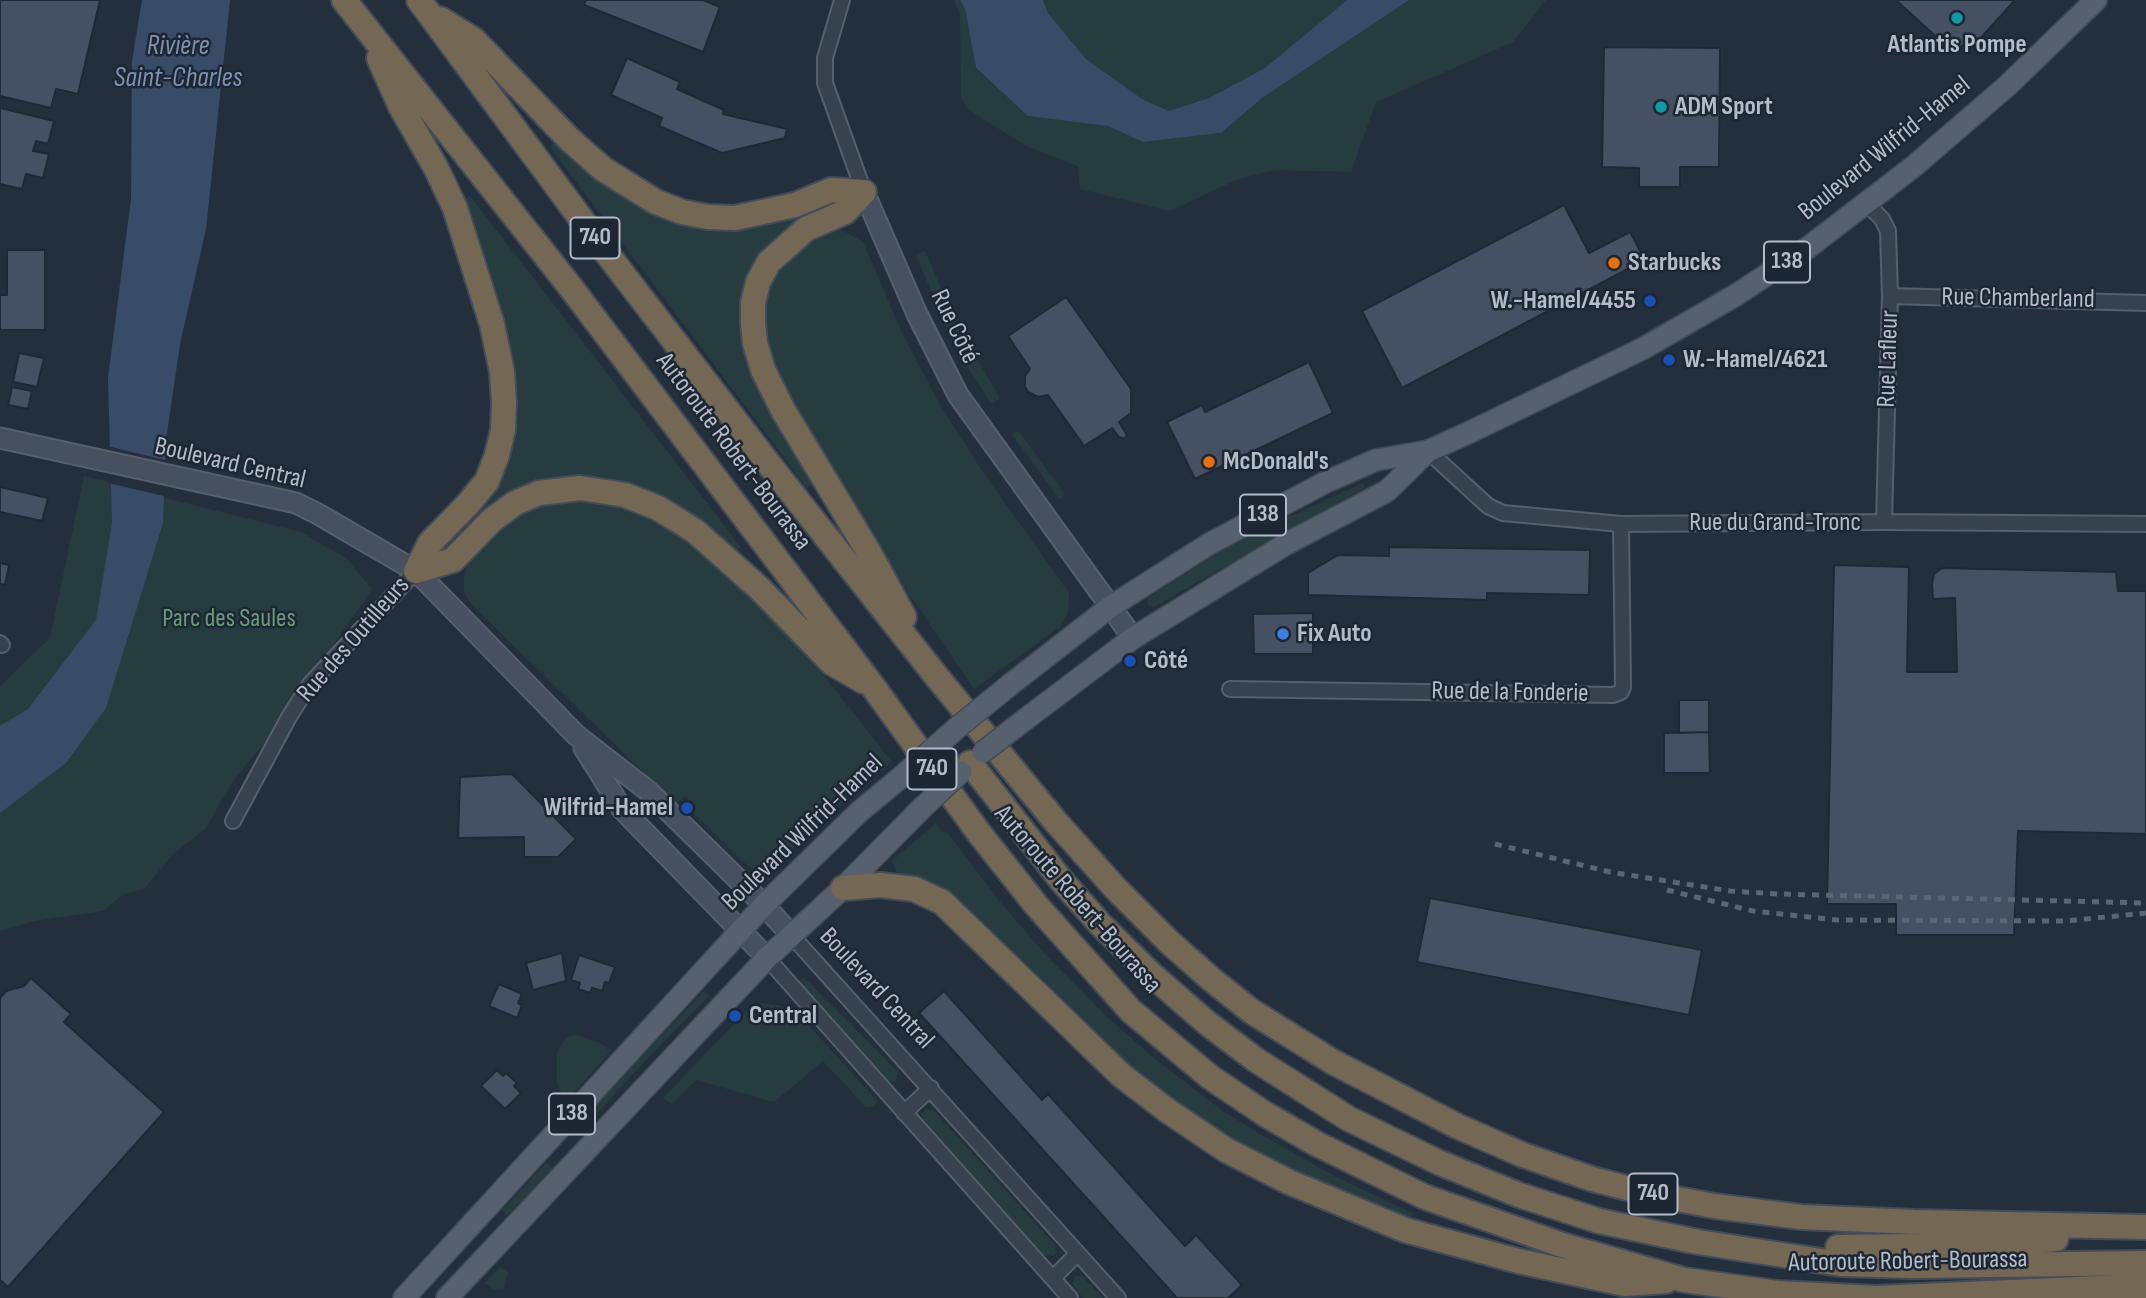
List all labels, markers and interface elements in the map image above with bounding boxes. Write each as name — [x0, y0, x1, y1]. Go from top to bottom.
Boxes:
marker: Atlantis Pompe — [1949, 10, 1965, 26]
place label: Atlantis Pompe — [1888, 29, 2026, 61]
water label: Rivière Saint-Charles — [114, 30, 242, 96]
street label: Boulevard Wilfrid-Hamel — [1793, 70, 1977, 228]
place label: ADM Sport — [1675, 91, 1773, 123]
marker: ADM Sport — [1653, 99, 1669, 115]
road number: 740 — [570, 218, 620, 258]
road number: 138 — [1764, 242, 1810, 282]
place label: Starbucks — [1628, 247, 1721, 279]
marker: Starbucks — [1606, 255, 1622, 271]
street label: Rue Chamberland — [1941, 282, 2095, 316]
street label: Rue Côté — [923, 285, 985, 369]
place label: W.-Hamel/4455 — [1490, 285, 1636, 317]
marker: W.-Hamel/4455 — [1642, 293, 1658, 309]
street label: Rue Lafleur — [1872, 310, 1906, 408]
place label: W.-Hamel/4621 — [1683, 344, 1827, 376]
street label: Autoroute Robert-Bourassa — [649, 347, 817, 557]
marker: W.-Hamel/4621 — [1661, 352, 1677, 368]
street label: Boulevard Central — [151, 431, 309, 497]
place label: McDonald's — [1223, 446, 1329, 478]
marker: McDonald's — [1201, 454, 1217, 470]
road number: 138 — [1240, 494, 1286, 536]
street label: Rue du Grand-Tronc — [1689, 507, 1861, 539]
street label: Rue des Outilleurs — [291, 571, 417, 709]
park label: Parc des Saules — [162, 603, 296, 635]
place label: Fix Auto — [1297, 618, 1372, 650]
marker: Fix Auto — [1275, 626, 1291, 642]
place label: Côté — [1144, 645, 1188, 677]
marker: Côté — [1122, 653, 1138, 669]
street label: Rue de la Fonderie — [1431, 676, 1589, 710]
street label: Boulevard Wilfrid-Hamel — [716, 748, 890, 918]
road number: 740 — [908, 748, 956, 790]
place label: Wilfrid-Hamel — [543, 792, 673, 824]
marker: Wilfrid-Hamel — [679, 800, 695, 816]
street label: Autoroute Robert-Bourassa — [987, 800, 1167, 1000]
street label: Boulevard Central — [812, 922, 940, 1056]
place label: Central — [749, 1000, 817, 1032]
marker: Central — [727, 1008, 743, 1024]
road number: 138 — [549, 1094, 595, 1134]
road number: 740 — [1628, 1174, 1678, 1214]
street label: Autoroute Robert-Bourassa — [1788, 1244, 2028, 1280]

